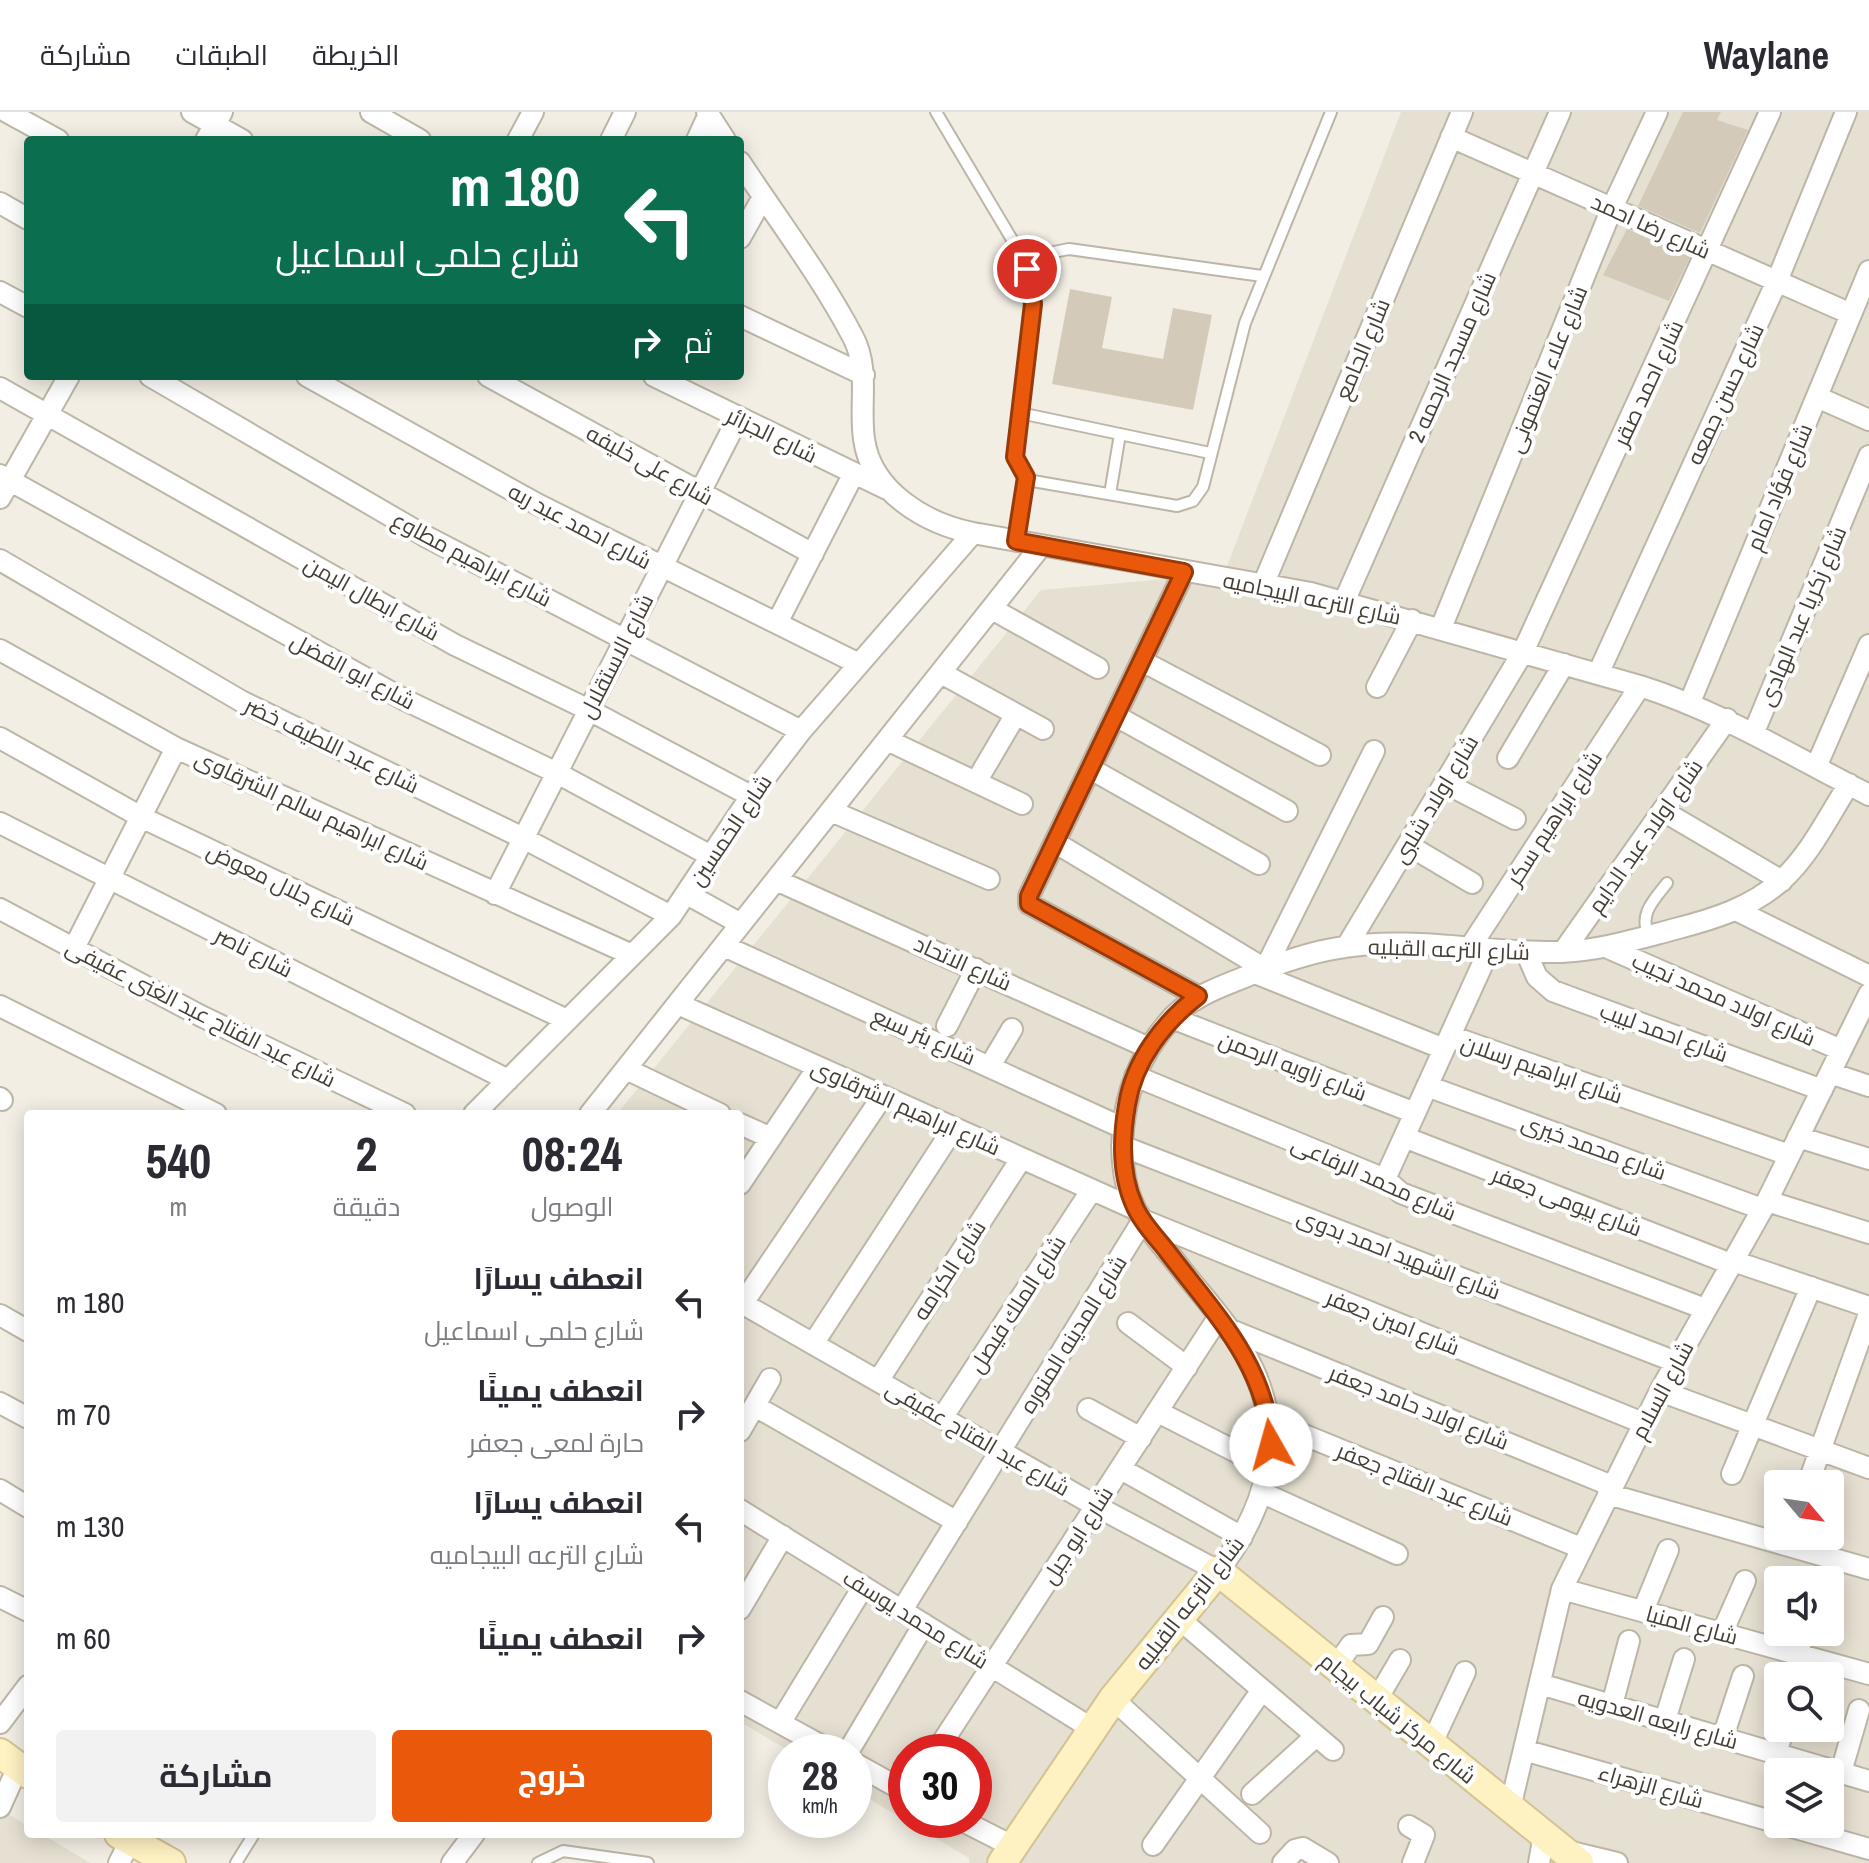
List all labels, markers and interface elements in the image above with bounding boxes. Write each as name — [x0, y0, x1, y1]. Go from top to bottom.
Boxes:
text: Waylane — [1704, 30, 1829, 81]
text: مشاركة — [40, 36, 131, 74]
text: الطبقات — [175, 36, 268, 74]
text: الخريطة — [312, 36, 399, 74]
text: 180 m — [450, 148, 580, 223]
icon: left — [608, 168, 712, 272]
street label: شارع رضا احمد — [1587, 186, 1715, 266]
text: شارع حلمى اسماعيل — [275, 230, 580, 278]
pin — [993, 235, 1061, 303]
icon: arrive — [1005, 247, 1049, 291]
street label: شارع مسجد الرحمه 2 — [1401, 267, 1503, 447]
street label: شارع علاء العتمونى — [1500, 281, 1594, 457]
street label: شارع الجامع — [1327, 294, 1397, 404]
street label: شارع احمد صقر — [1605, 315, 1690, 453]
street label: شارع حسن جمعه — [1679, 319, 1771, 469]
icon: right — [624, 320, 668, 364]
text: ثم — [684, 322, 712, 362]
street label: شارع الجزائر — [720, 399, 823, 470]
street label: شارع على خليفه — [581, 418, 719, 512]
street label: شارع فؤاد امام — [1739, 419, 1820, 556]
street label: شارع احمد عبد ربه — [503, 476, 657, 576]
street label: شارع ابراهيم مطاوع — [386, 504, 557, 615]
street label: شارع زكريا عبد الهادى — [1751, 522, 1853, 710]
street label: شارع ابطال اليمن — [299, 548, 445, 648]
street label: شارع الترعه البيجاميه — [1220, 564, 1404, 632]
street label: شارع الاستقلال — [572, 589, 660, 723]
street label: شارع ابو الفضل — [285, 626, 421, 716]
street label: شارع عبد اللطيف خضر — [238, 689, 424, 800]
street label: شارع اولاد شلبى — [1385, 729, 1485, 869]
street label: شارع ابراهيم سالم الشرقاوى — [190, 743, 434, 878]
street label: شارع ابراهيم سكر — [1498, 745, 1610, 893]
street label: شارع اولاد عبد الدايم — [1581, 753, 1710, 920]
street label: شارع الخمسين — [682, 768, 778, 892]
street label: شارع جلال معوض — [202, 835, 360, 933]
street label: شارع ناصر — [208, 919, 298, 984]
street label: شارع الاتحاد — [909, 928, 1017, 998]
street label: شارع الترعه القبليه — [1368, 931, 1530, 967]
street label: شارع عبد الفتاح عبد الغنى عفيفى — [61, 932, 341, 1094]
street label: شارع اولاد محمد نجيب — [1627, 945, 1821, 1053]
street label: شارع احمد لبيب — [1596, 995, 1732, 1069]
street label: شارع بئر سبع — [868, 1000, 980, 1072]
street label: شارع زاويه الرحمن — [1215, 1024, 1371, 1108]
street label: شارع ابراهيم رسلان — [1457, 1027, 1627, 1112]
street label: شارع ابراهيم الشرقاوى — [806, 1052, 1005, 1163]
street label: شارع محمد خيرى — [1518, 1107, 1670, 1187]
text: 2 — [356, 1121, 377, 1186]
text: 08:24 — [522, 1121, 623, 1186]
text: 540 — [146, 1128, 211, 1193]
street label: شارع محمد الرفاعى — [1287, 1128, 1461, 1228]
street label: شارع بيومى جعفر — [1486, 1158, 1646, 1243]
text: m — [169, 1189, 187, 1224]
text: دقيقة — [333, 1189, 400, 1224]
text: الوصول — [531, 1189, 614, 1224]
street label: شارع الشهيد احمد بدوى — [1293, 1201, 1505, 1307]
street label: شارع الكرامه — [906, 1214, 992, 1326]
street label: شارع الملك فيصل — [961, 1230, 1073, 1378]
street label: شارع المدينه المنوره — [1012, 1249, 1134, 1419]
text: انعطف يسارًا — [474, 1258, 644, 1298]
icon: left — [668, 1280, 712, 1324]
street label: شارع امين جعفر — [1320, 1281, 1464, 1362]
text: 180 m — [56, 1282, 124, 1322]
text: شارع حلمى اسماعيل — [424, 1313, 644, 1348]
street label: شارع السلام — [1624, 1336, 1701, 1445]
street label: شارع اولاد حامد جعفر — [1323, 1356, 1514, 1457]
text: انعطف يمينًا — [477, 1370, 644, 1410]
street label: شارع عبد الفتاح عفيفى — [881, 1373, 1075, 1503]
icon: right — [668, 1392, 712, 1436]
text: 70 m — [56, 1394, 111, 1434]
position arrow — [1229, 1403, 1313, 1487]
text: حارة لمعى جعفر — [468, 1425, 644, 1460]
street label: شارع عبد الفتاح جعفر — [1331, 1434, 1518, 1533]
north arrow — [1764, 1470, 1844, 1550]
map controls — [1764, 1470, 1844, 1838]
street label: شارع ابو جبل — [1034, 1480, 1120, 1590]
text: انعطف يسارًا — [474, 1482, 644, 1522]
icon: left — [668, 1504, 712, 1548]
text: 130 m — [56, 1506, 124, 1546]
street label: شارع الترعه القبليه — [1127, 1530, 1251, 1676]
text: شارع الترعه البيجاميه — [430, 1537, 644, 1572]
street label: شارع محمد يوسف — [837, 1562, 995, 1676]
button: sound — [1764, 1566, 1844, 1646]
street label: شارع المنيا — [1643, 1598, 1741, 1652]
icon: right — [668, 1616, 712, 1660]
text: 60 m — [56, 1618, 111, 1658]
text: انعطف يمينًا — [477, 1618, 644, 1658]
street label: شارع مركز شباب بيجام — [1313, 1646, 1482, 1791]
button: search — [1764, 1662, 1844, 1742]
street label: شارع رابعه العدويه — [1574, 1682, 1742, 1756]
button: مشاركة — [56, 1730, 376, 1822]
button: خروج — [392, 1730, 712, 1822]
speed limit sign: 30 — [888, 1734, 992, 1838]
text: 28 — [802, 1749, 838, 1802]
street label: شارع الزهراء — [1595, 1757, 1707, 1815]
button: layers — [1764, 1758, 1844, 1838]
text: km/h — [802, 1792, 838, 1819]

